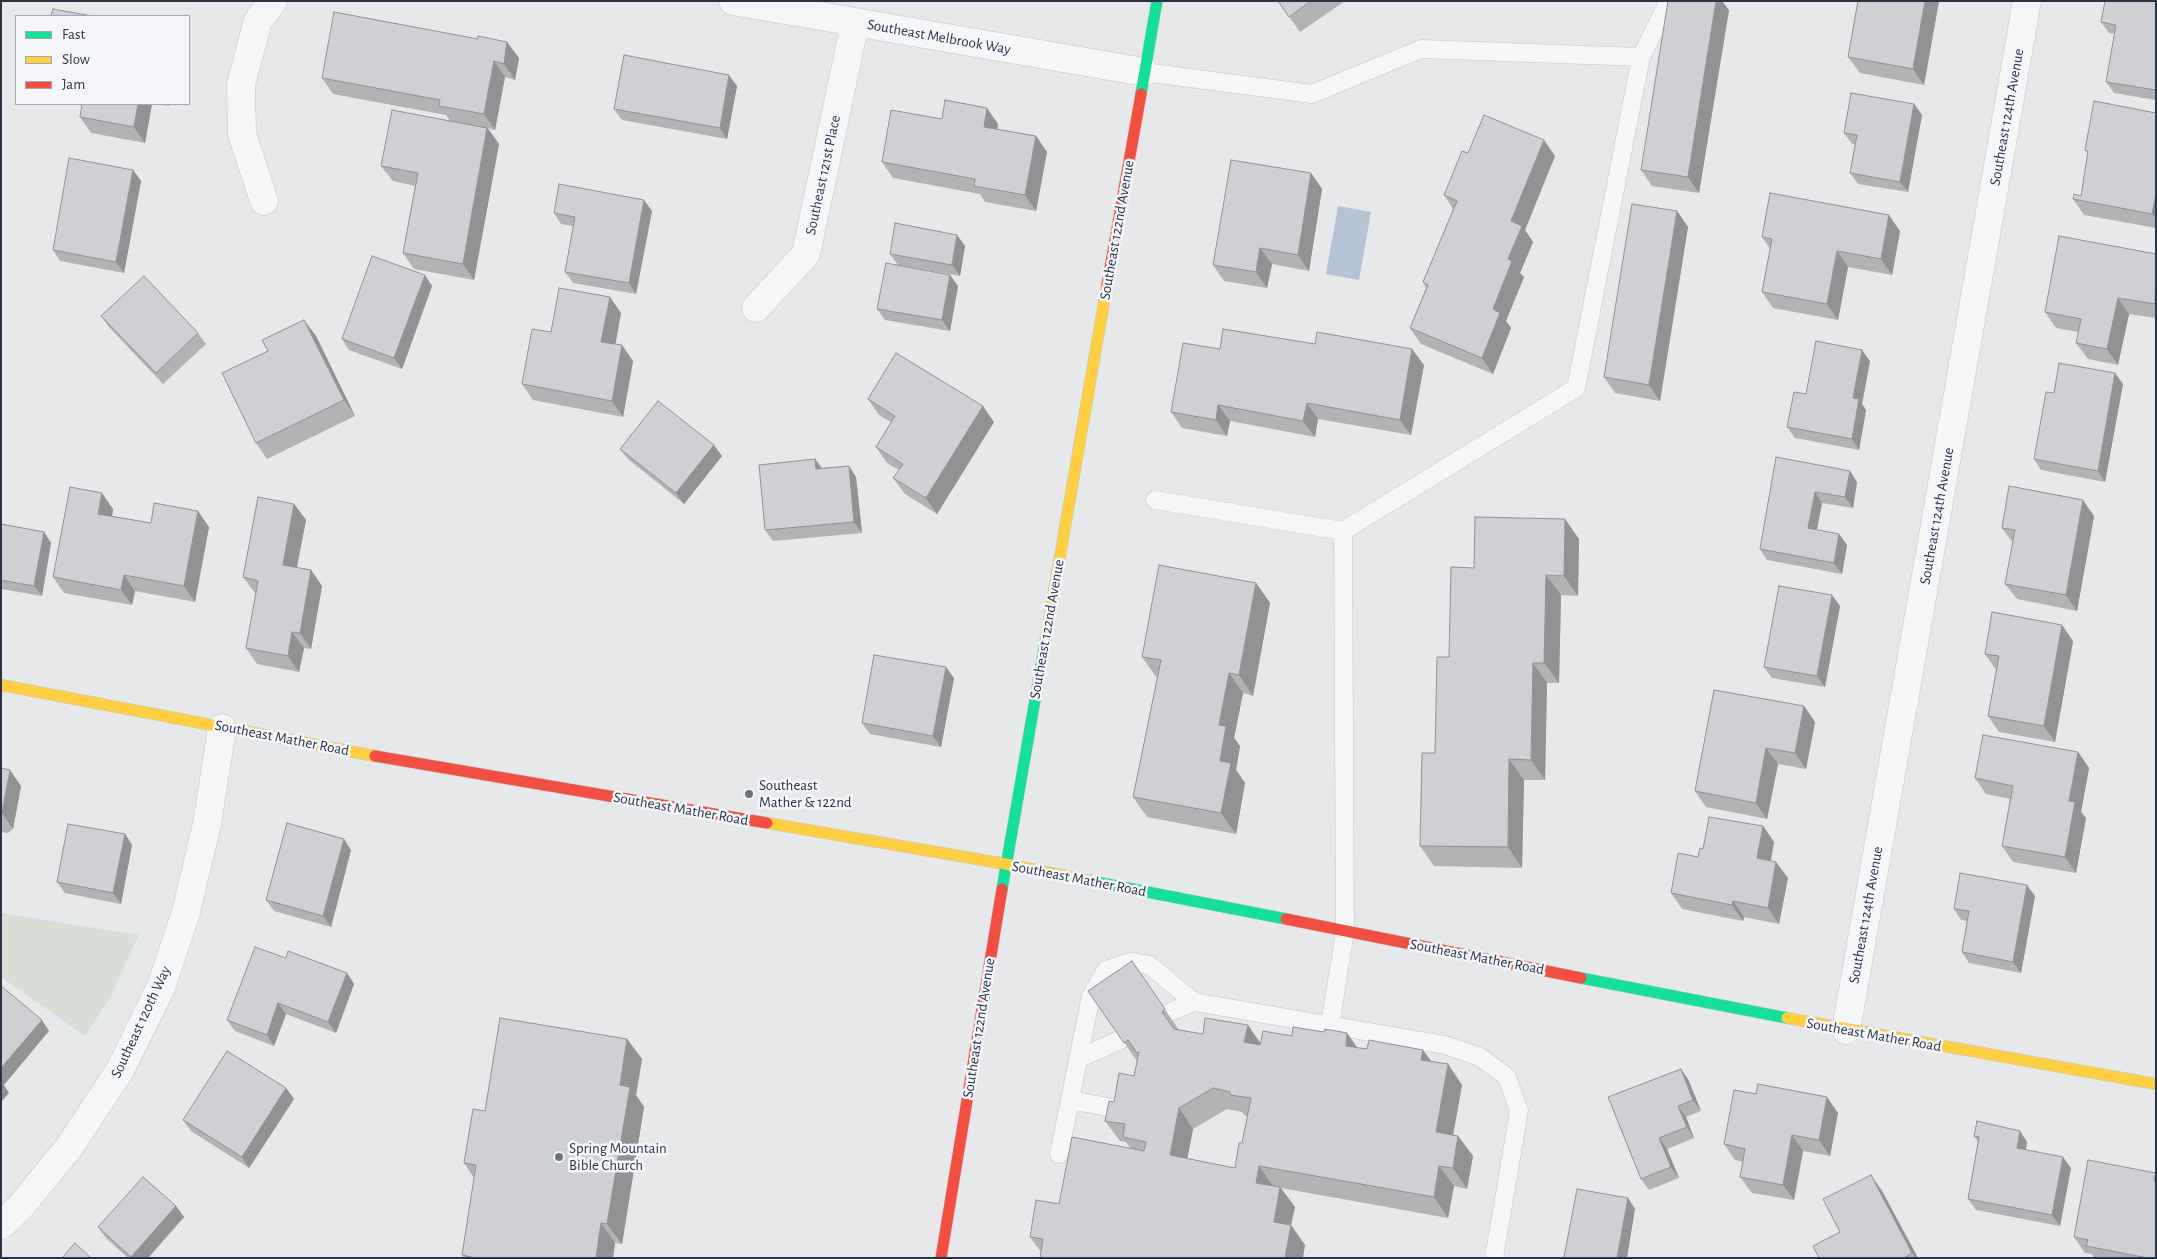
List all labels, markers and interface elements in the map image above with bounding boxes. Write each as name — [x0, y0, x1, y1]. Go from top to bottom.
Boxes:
legend — [15, 15, 190, 105]
street label: Southeast Melbrook Way — [866, 16, 1012, 58]
text: Fast — [62, 27, 85, 42]
street label: Southeast 124th Avenue — [1986, 47, 2028, 187]
text: Slow — [62, 52, 90, 67]
text: Jam — [62, 77, 85, 92]
street label: Southeast 121st Place — [802, 113, 844, 237]
street label: Southeast 122nd Avenue — [1096, 159, 1138, 301]
street label: Southeast 124th Avenue — [1916, 446, 1958, 586]
street label: Southeast 122nd Avenue — [1026, 558, 1068, 700]
street label: Southeast Mather Road — [213, 716, 351, 760]
place label: Southeast Mather & 122nd — [759, 776, 852, 811]
street label: Southeast Mather Road — [612, 788, 750, 830]
marker: Southeast Mather & 122nd — [743, 788, 755, 800]
street label: Southeast 124th Avenue — [1845, 845, 1887, 985]
street label: Southeast Mather Road — [1010, 857, 1148, 901]
street label: Southeast Mather Road — [1408, 935, 1546, 979]
street label: Southeast 122nd Avenue — [959, 957, 999, 1099]
street label: Southeast 120th Way — [107, 963, 175, 1081]
street label: Southeast Mather Road — [1805, 1014, 1943, 1056]
place label: Spring Mountain Bible Church — [569, 1139, 667, 1174]
marker: Spring Mountain Bible Church — [553, 1151, 565, 1163]

